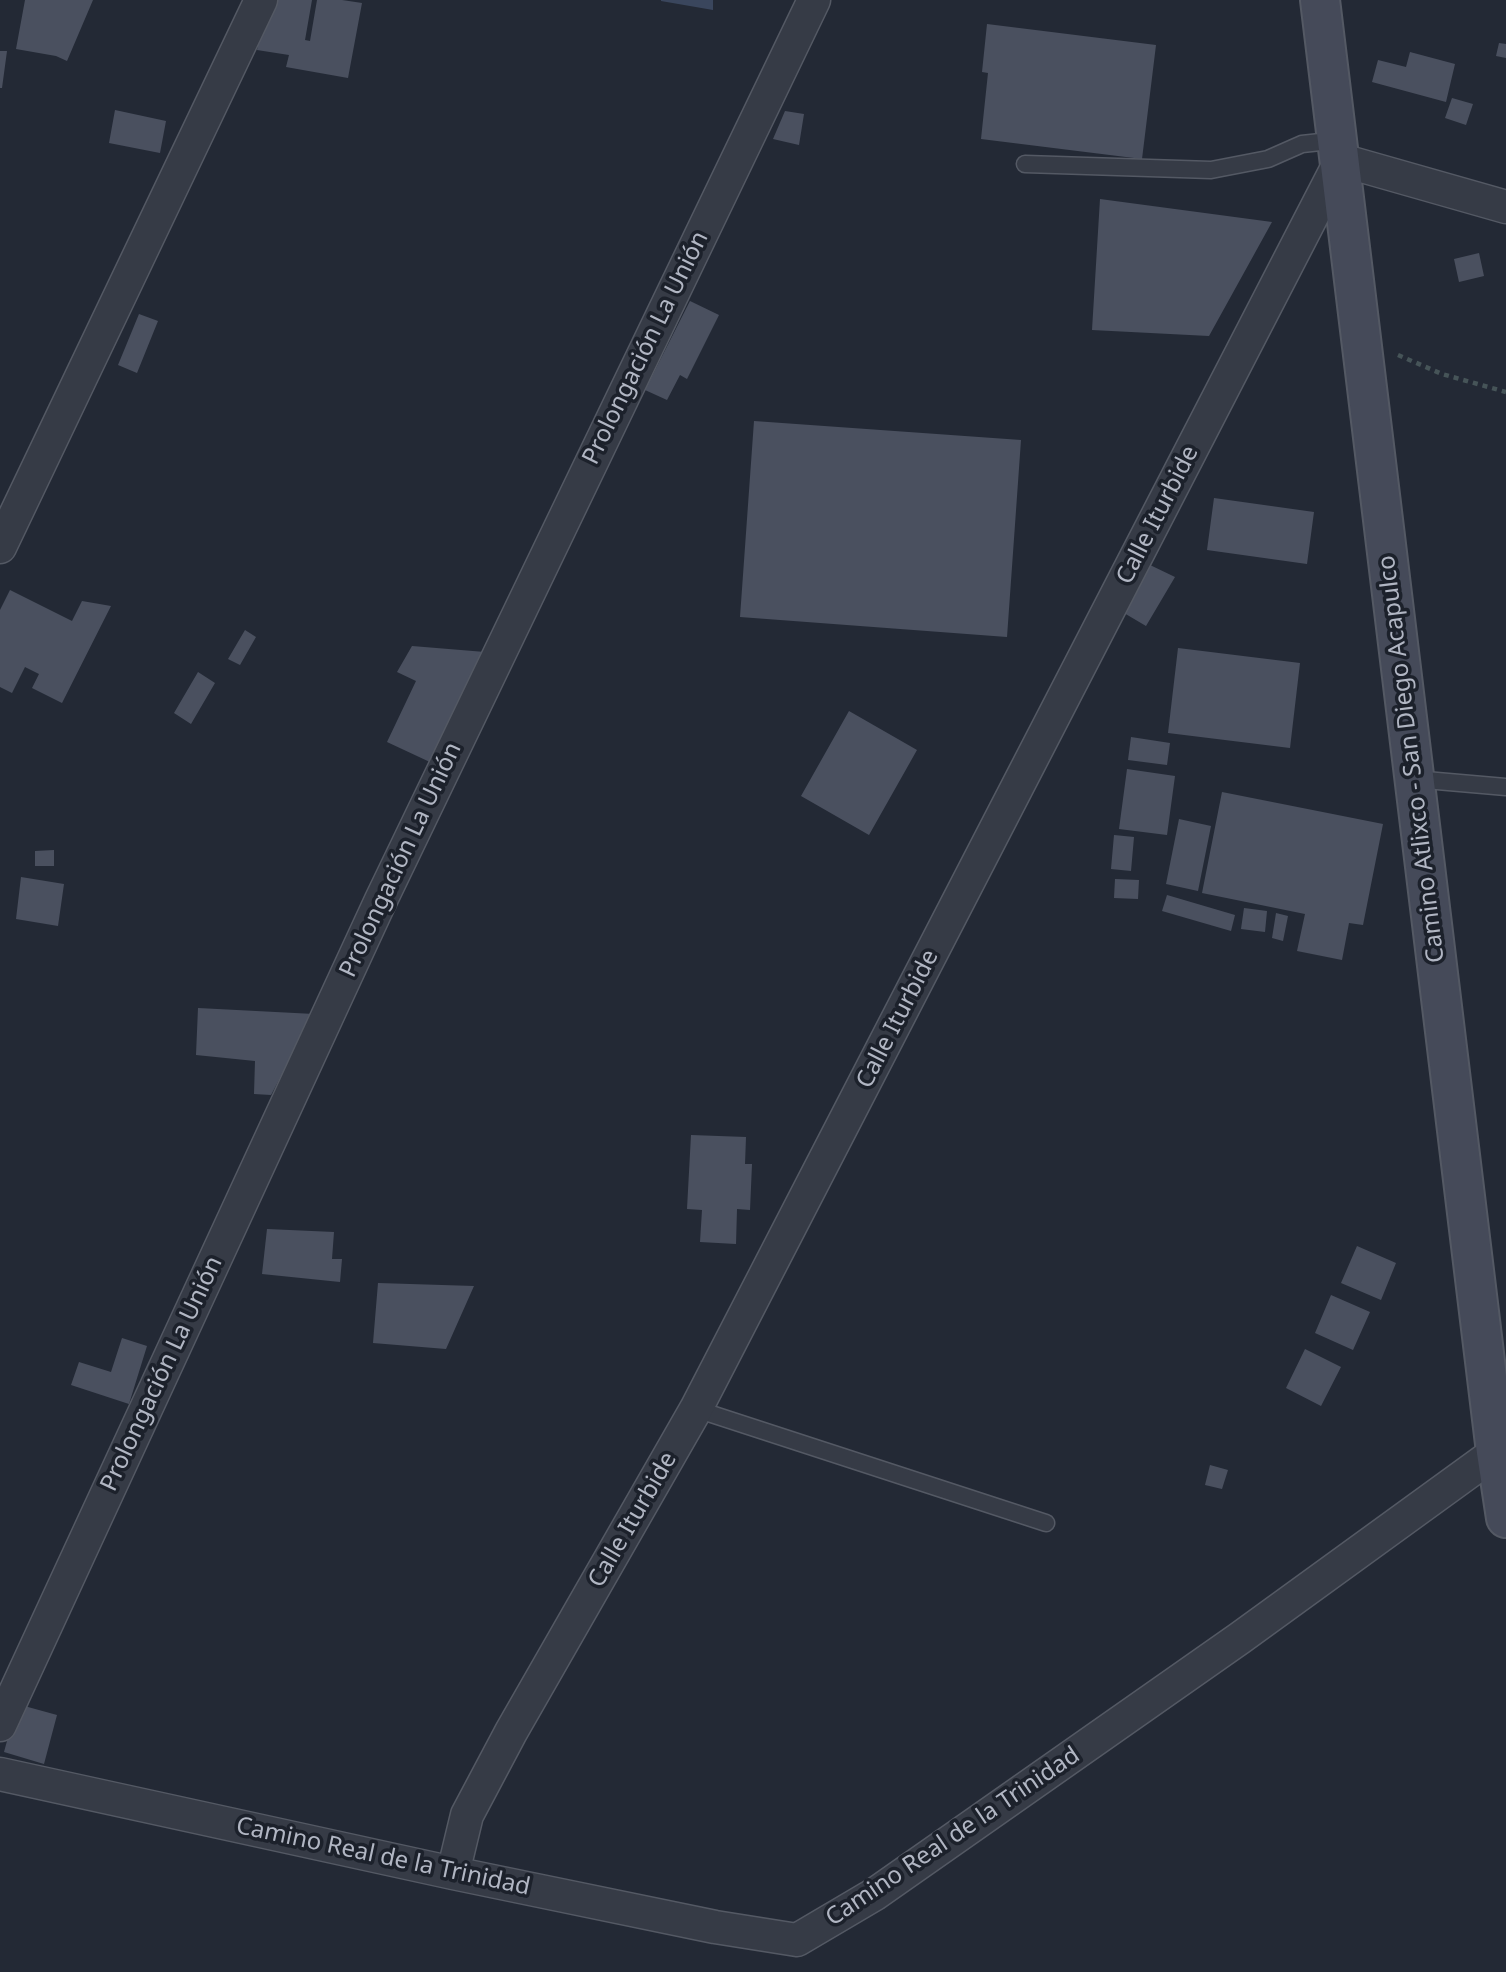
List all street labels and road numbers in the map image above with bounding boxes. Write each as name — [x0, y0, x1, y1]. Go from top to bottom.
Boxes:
street label: Prolongación La Unión — [577, 227, 715, 469]
street label: Calle Iturbide — [1111, 441, 1205, 589]
street label: Camino Atlixco - San Diego Acapulco — [1373, 554, 1451, 964]
street label: Prolongación La Unión — [334, 738, 468, 982]
street label: Calle Iturbide — [851, 945, 945, 1093]
street label: Prolongación La Unión — [95, 1252, 229, 1496]
street label: Calle Iturbide — [583, 1447, 683, 1593]
street label: Camino Real de la Trinidad — [821, 1741, 1085, 1933]
street label: Camino Real de la Trinidad — [233, 1812, 533, 1902]

